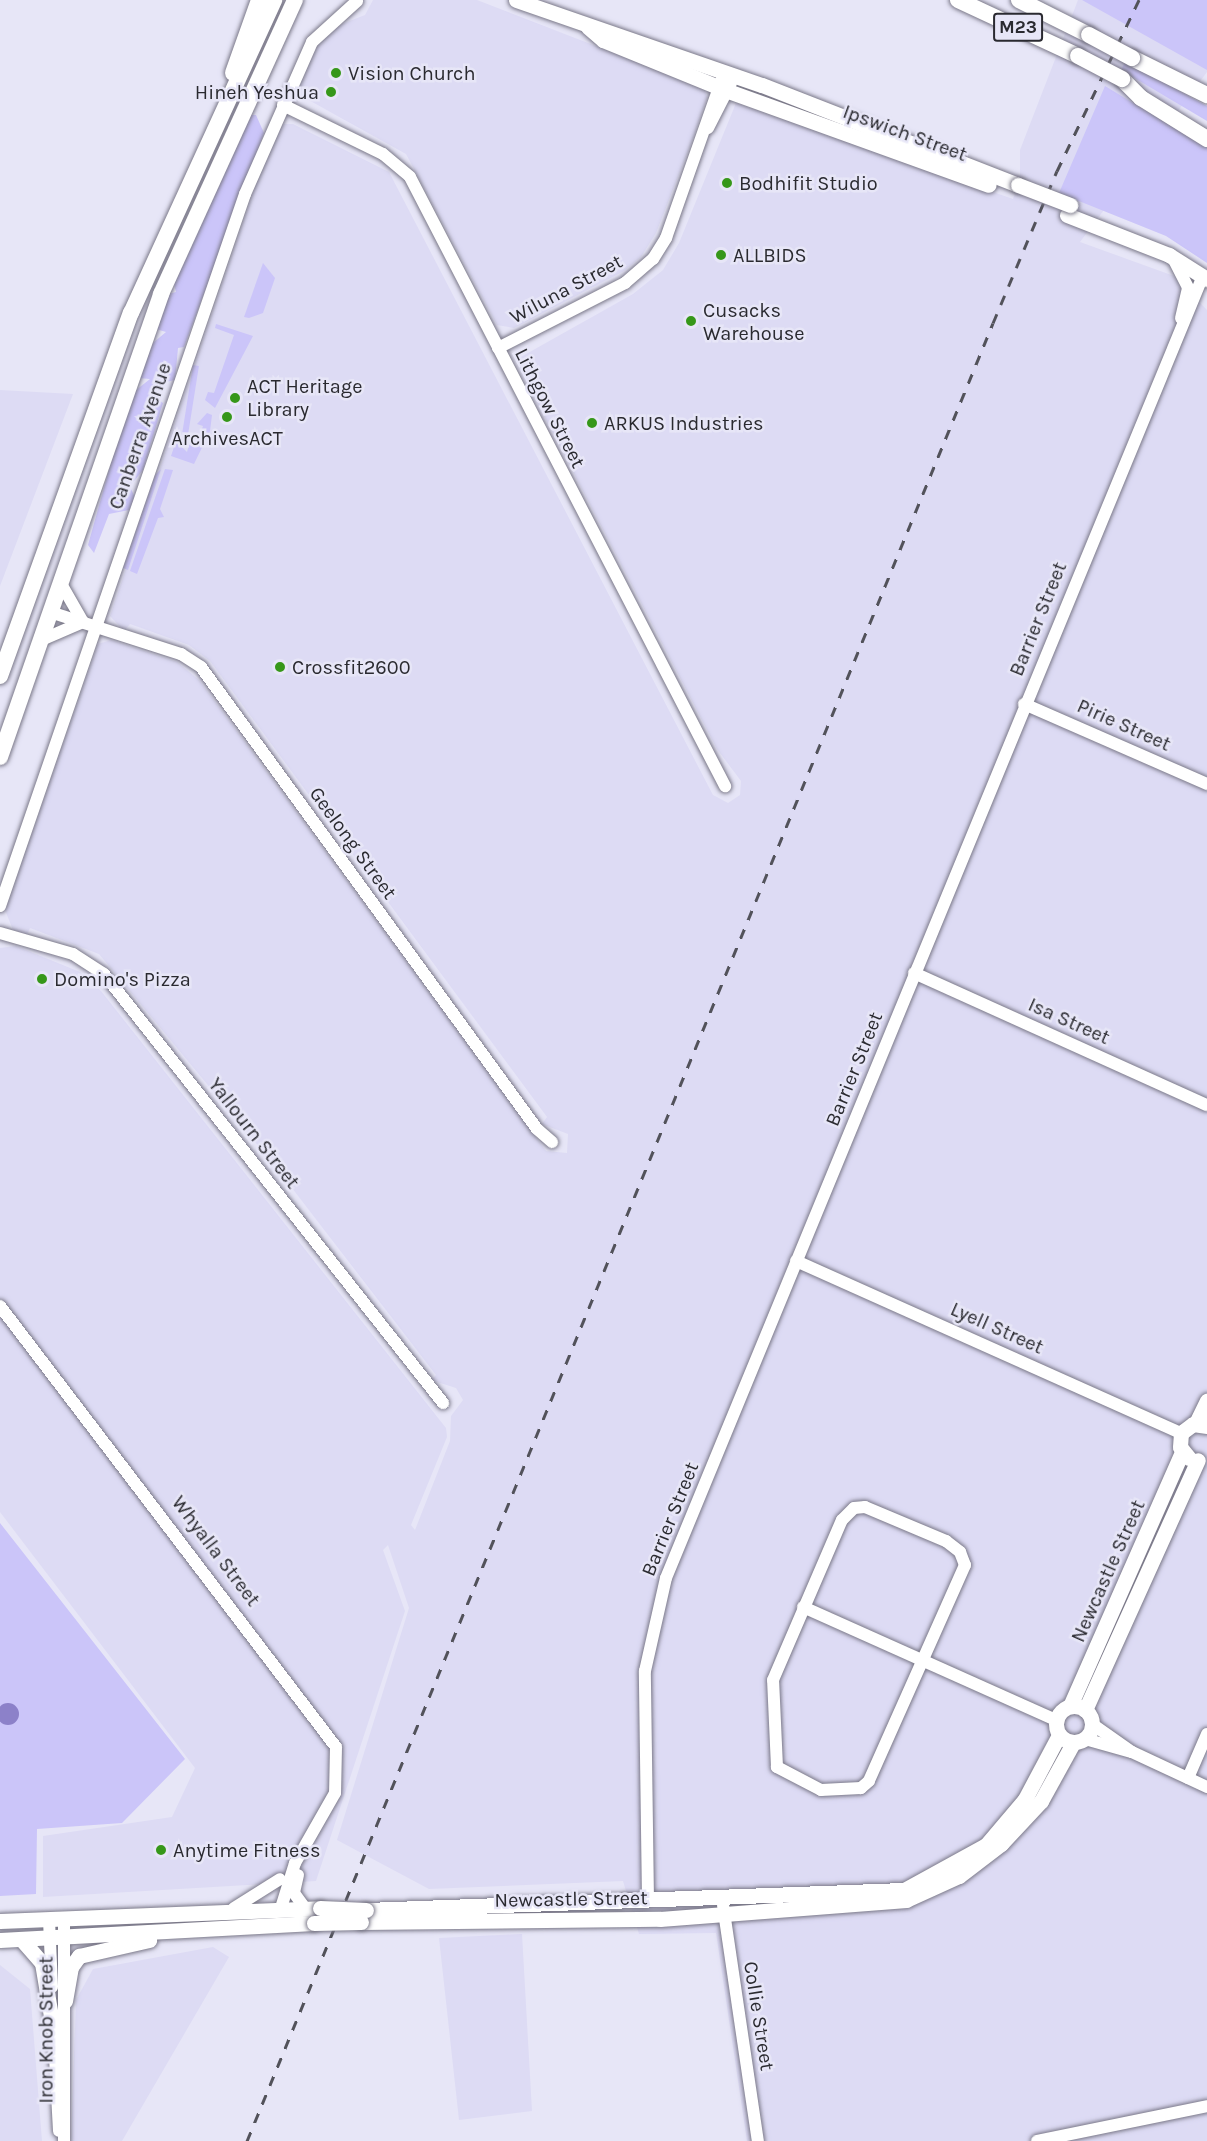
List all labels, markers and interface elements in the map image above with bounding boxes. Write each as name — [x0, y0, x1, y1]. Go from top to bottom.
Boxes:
road number: M23 — [992, 12, 1044, 42]
place label: Vision Church — [348, 61, 475, 85]
marker: Vision Church — [329, 66, 343, 80]
place label: Hineh Yeshua — [195, 80, 319, 104]
marker: Hineh Yeshua — [324, 85, 338, 99]
street label: Ipswich Street — [840, 99, 970, 167]
place label: Bodhifit Studio — [739, 171, 878, 195]
marker: Bodhifit Studio — [720, 176, 734, 190]
place label: ALLBIDS — [733, 243, 807, 267]
marker: ALLBIDS — [714, 248, 728, 262]
street label: Wiluna Street — [506, 249, 626, 329]
place label: Cusacks Warehouse — [703, 298, 805, 345]
marker: Cusacks Warehouse — [684, 314, 698, 328]
street label: Lithgow Street — [510, 344, 590, 472]
street label: Canberra Avenue — [104, 360, 176, 512]
place label: ACT Heritage Library — [247, 374, 362, 421]
marker: ACT Heritage Library — [228, 391, 242, 405]
marker: ArchivesACT — [220, 410, 234, 424]
place label: ARKUS Industries — [604, 411, 763, 435]
marker: ARKUS Industries — [585, 416, 599, 430]
place label: ArchivesACT — [171, 426, 283, 450]
street label: Barrier Street — [1004, 558, 1072, 680]
place label: Crossfit2600 — [292, 655, 411, 679]
marker: Crossfit2600 — [273, 660, 287, 674]
street label: Pirie Street — [1073, 694, 1175, 756]
street label: Geelong Street — [304, 782, 402, 904]
place label: Domino's Pizza — [54, 967, 191, 991]
marker: Domino's Pizza — [35, 972, 49, 986]
street label: Isa Street — [1024, 992, 1114, 1050]
street label: Barrier Street — [820, 1008, 888, 1130]
street label: Yallourn Street — [203, 1073, 305, 1193]
street label: Lyell Street — [947, 1297, 1047, 1359]
street label: Barrier Street — [636, 1458, 704, 1580]
street label: Whyalla Street — [167, 1491, 265, 1611]
street label: Newcastle Street — [1066, 1496, 1150, 1646]
place label: Anytime Fitness — [173, 1838, 320, 1862]
marker: Anytime Fitness — [154, 1843, 168, 1857]
street label: Newcastle Street — [494, 1886, 648, 1912]
street label: Iron Knob Street — [34, 1956, 58, 2104]
street label: Collie Street — [739, 1960, 779, 2072]

